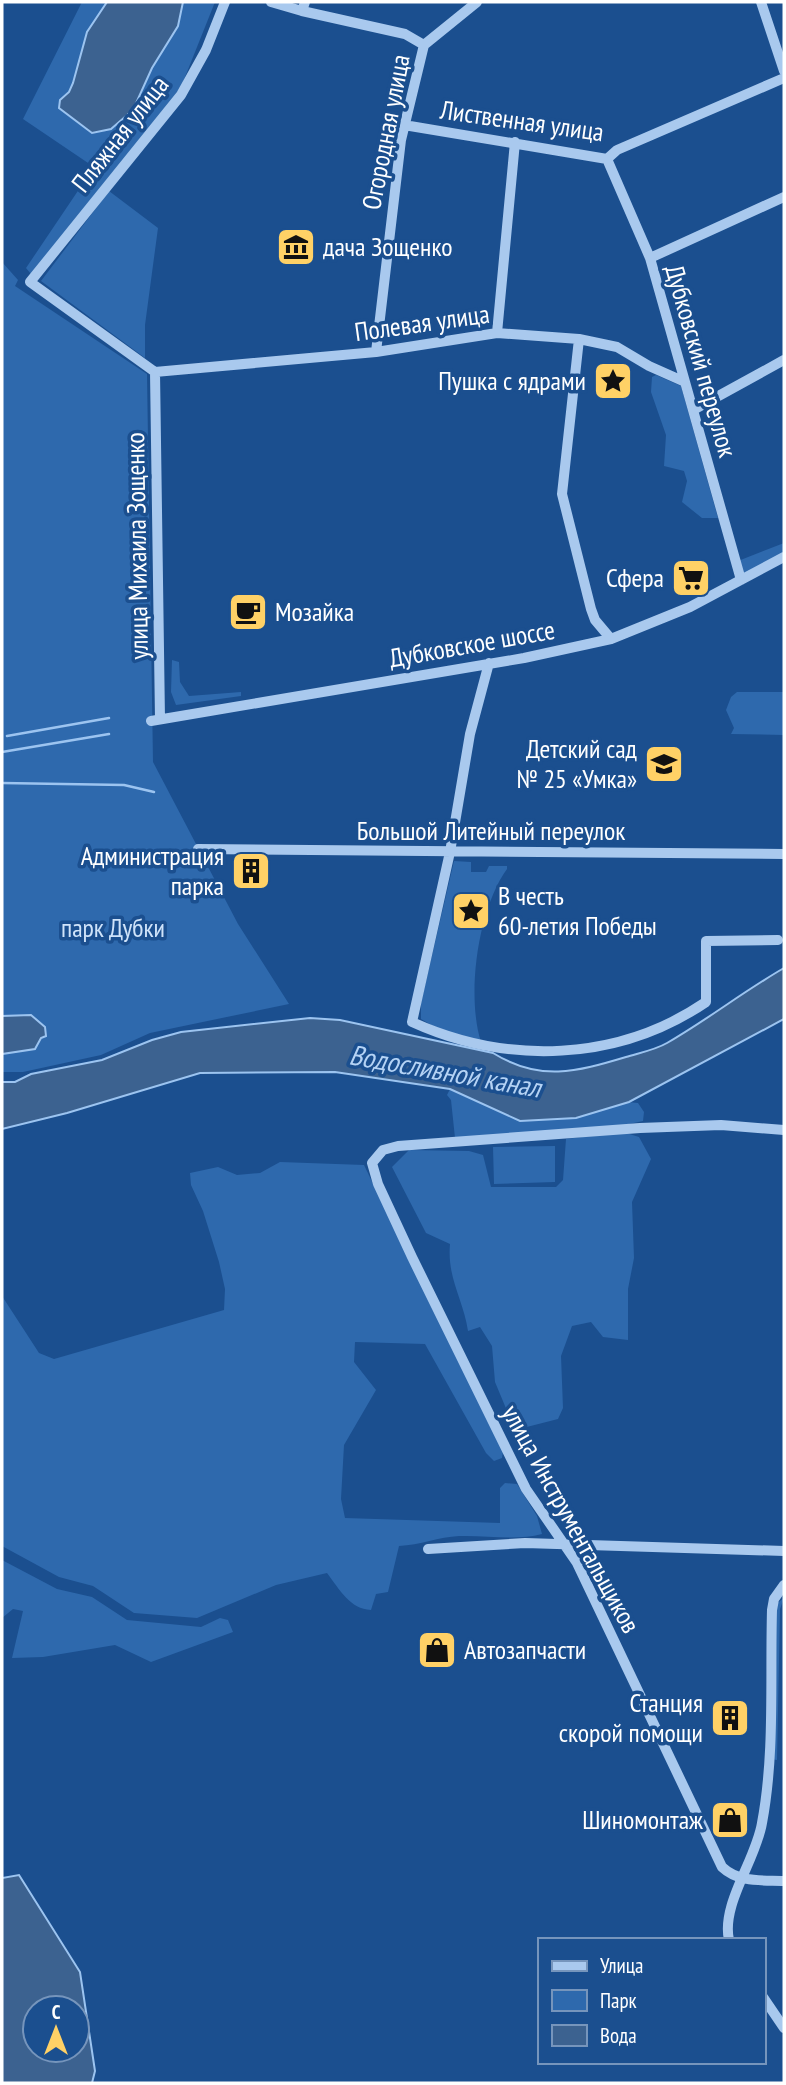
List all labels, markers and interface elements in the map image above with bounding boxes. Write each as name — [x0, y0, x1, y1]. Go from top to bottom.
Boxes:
street label: Огородная улица — [354, 52, 417, 212]
street label: Пляжная улица — [64, 69, 175, 199]
street label: Лиственная улица — [437, 93, 606, 148]
museum icon: дача Зощенко — [275, 226, 317, 268]
place label: дача Зощенко — [323, 230, 452, 263]
street label: Дубковский переулок — [658, 261, 745, 461]
street label: Полевая улица — [352, 297, 492, 348]
place icon: Пушка с ядрами — [592, 360, 634, 402]
place label: Пушка с ядрами — [438, 364, 586, 397]
street label: улица Михаила Зощенко — [118, 432, 155, 660]
supermarket icon: Сфера — [670, 557, 712, 599]
place label: Сфера — [606, 561, 664, 594]
cafe icon: Мозайка — [227, 591, 269, 633]
place label: Мозайка — [275, 595, 354, 628]
street label: Дубковское шоссе — [386, 613, 557, 674]
place label: Детский сад № 25 «Умка» — [516, 732, 637, 795]
school or university icon: Детский сад № 25 «Умка» — [643, 743, 685, 785]
street label: Большой Литейный переулок — [357, 814, 625, 847]
place label: Администрация парка — [81, 839, 224, 902]
building icon: Администрация парка — [230, 850, 272, 892]
place label: В честь 60-летия Победы — [498, 879, 657, 942]
place icon: В честь 60-летия Победы — [450, 890, 492, 932]
park label: парк Дубки — [61, 911, 165, 944]
water label: Водосливной канал — [346, 1035, 546, 1106]
street label: улица Инструментальщиков — [495, 1399, 648, 1639]
shop icon: Автозапчасти — [416, 1629, 458, 1671]
place label: Автозапчасти — [464, 1633, 586, 1666]
place label: Станция скорой помощи — [559, 1686, 703, 1749]
building icon: Станция скорой помощи — [709, 1697, 751, 1739]
shop icon: Шиномонтаж — [709, 1799, 751, 1841]
place label: Шиномонтаж — [582, 1803, 703, 1836]
legend — [538, 1938, 765, 2064]
text: Улица — [600, 1952, 643, 1979]
text: Парк — [600, 1987, 637, 2014]
north arrow — [21, 1994, 91, 2064]
text: С — [52, 2000, 61, 2024]
text: Вода — [600, 2022, 637, 2049]

